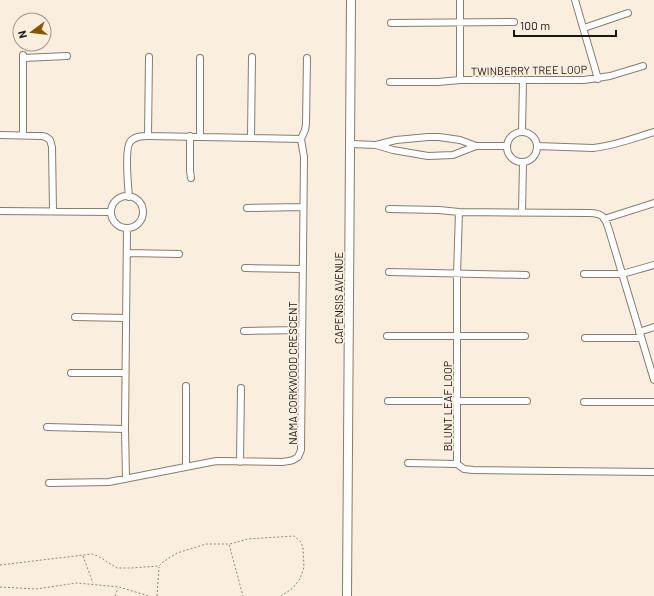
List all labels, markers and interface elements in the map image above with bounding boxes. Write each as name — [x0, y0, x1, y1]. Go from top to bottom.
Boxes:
north arrow — [12, 12, 52, 52]
scale bar — [514, 12, 616, 38]
text: 100 m — [520, 18, 550, 32]
text: N — [15, 29, 29, 40]
street label: TWINBERRY TREE LOOP — [471, 62, 588, 78]
street label: CAPENSIS AVENUE — [332, 252, 345, 344]
street label: NAMA CORKWOOD CRESCENT — [286, 301, 299, 445]
street label: BLUNT LEAF LOOP — [441, 360, 454, 451]

